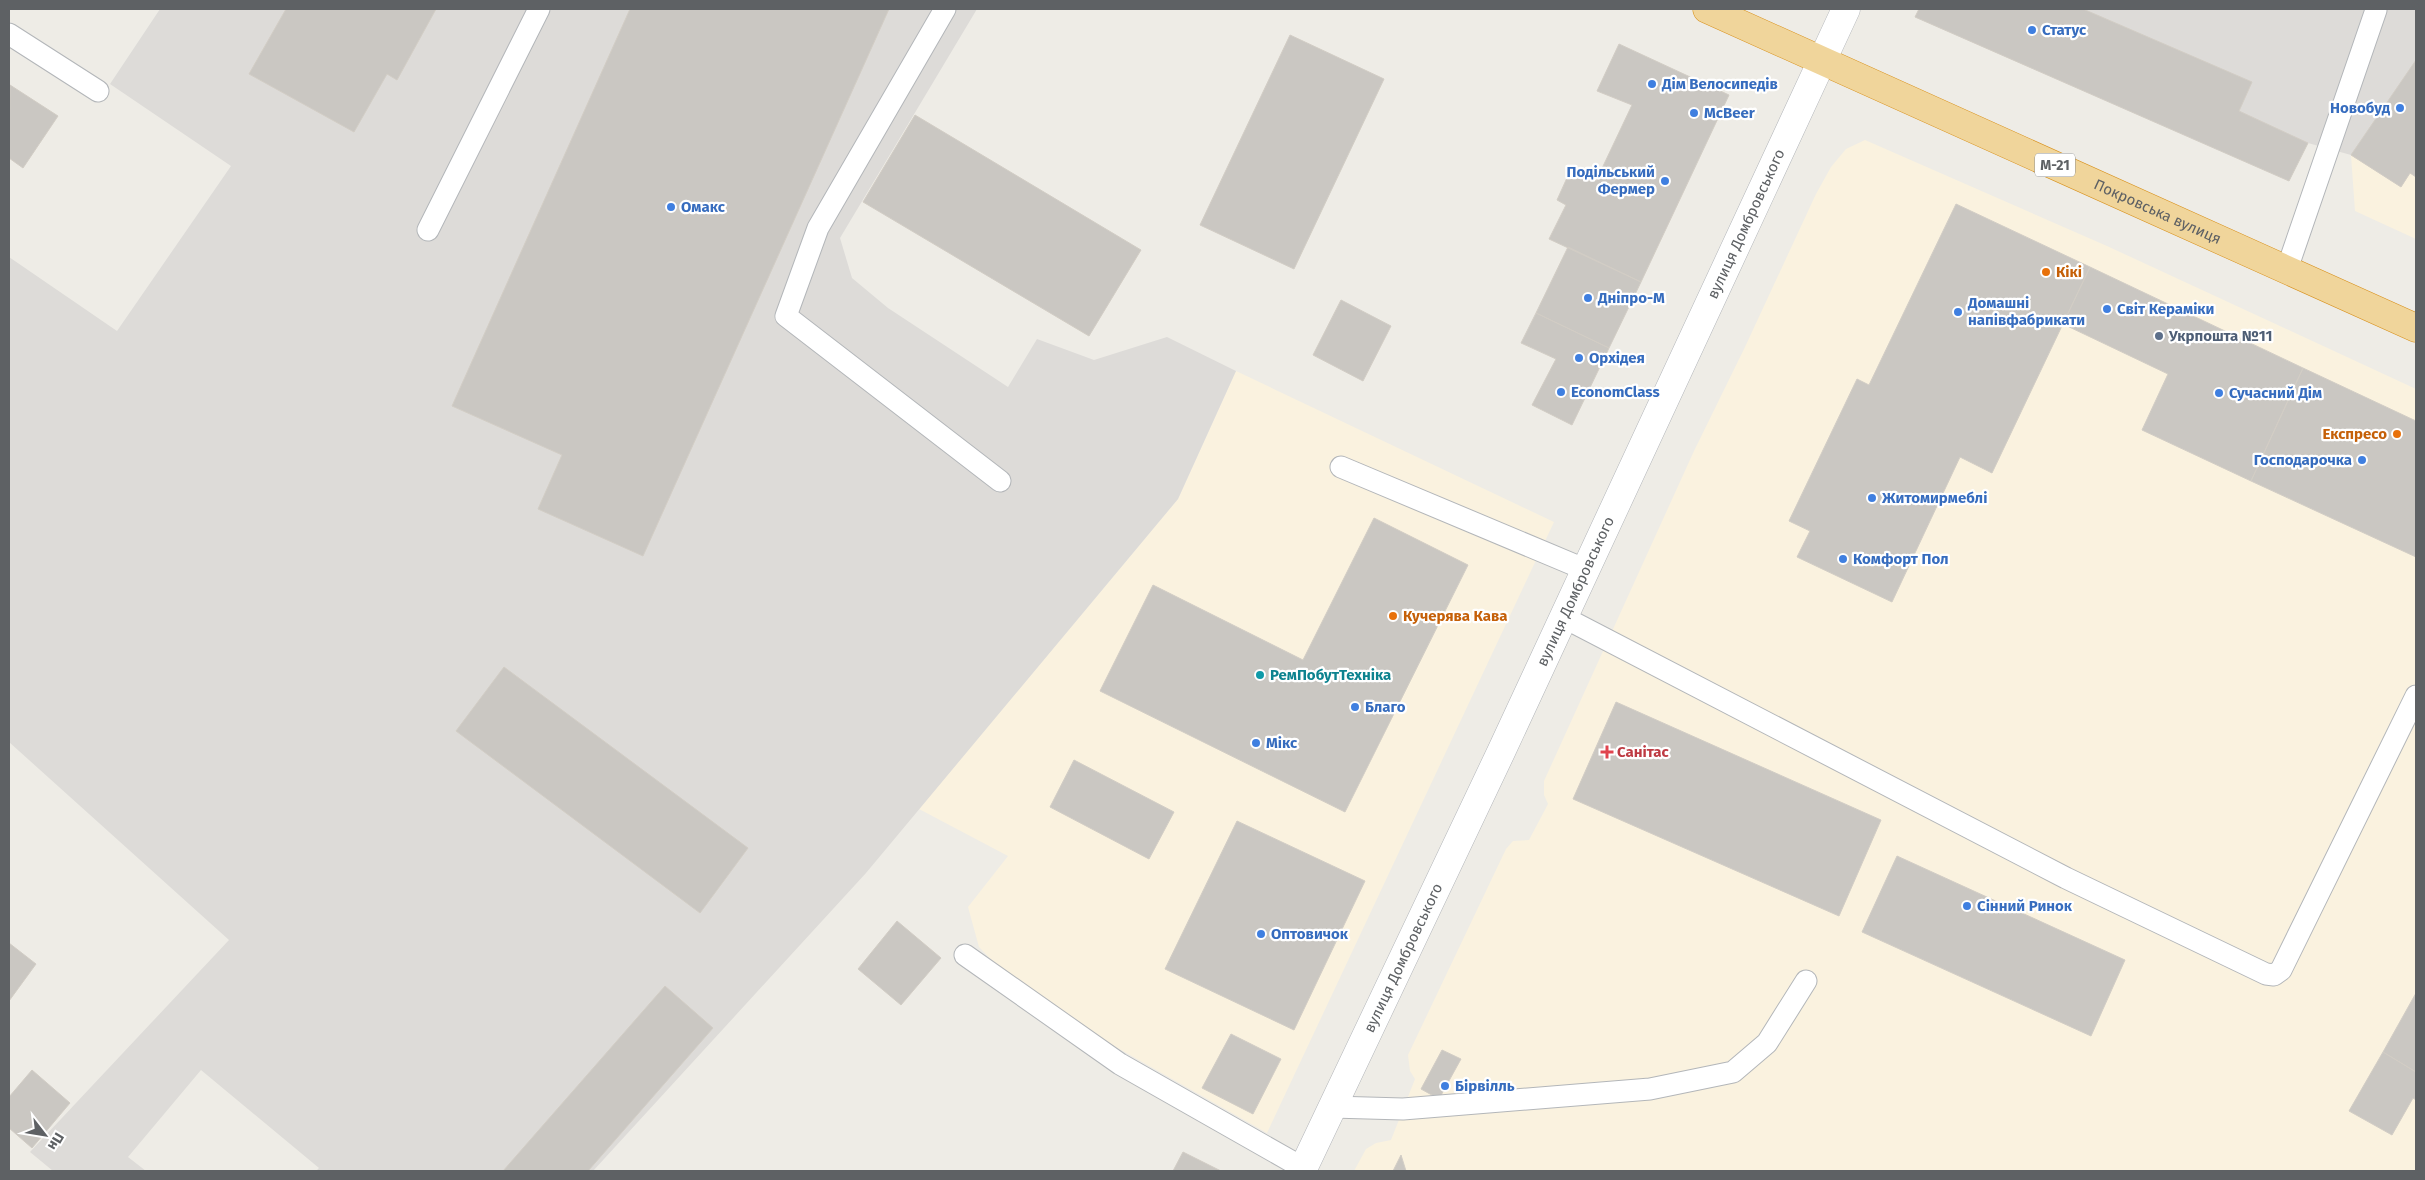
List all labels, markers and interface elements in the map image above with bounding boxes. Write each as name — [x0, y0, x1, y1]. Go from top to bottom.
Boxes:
place label: Статус — [2042, 21, 2087, 39]
marker: Статус — [2026, 24, 2038, 36]
place label: Дім Велосипедів — [1661, 75, 1778, 93]
marker: Дім Велосипедів — [1646, 78, 1658, 90]
place label: Новобуд — [2330, 99, 2391, 117]
marker: Новобуд — [2394, 102, 2406, 114]
place label: McBeer — [1704, 104, 1756, 122]
marker: McBeer — [1688, 107, 1700, 119]
street label: вулиця Домбровського — [1704, 146, 1789, 302]
road number: М-21 — [2035, 154, 2075, 176]
place label: Подільський Фермер — [1567, 163, 1655, 198]
marker: Подільський Фермер — [1659, 175, 1671, 187]
street label: Покровська вулиця — [2091, 175, 2224, 248]
place label: Омакс — [681, 198, 726, 216]
marker: Омакс — [665, 201, 677, 213]
place label: Кікі — [2056, 263, 2082, 281]
marker: Кікі — [2040, 266, 2052, 278]
place label: Дніпро-М — [1597, 289, 1665, 307]
marker: Дніпро-М — [1582, 292, 1594, 304]
place label: Домашні напівфабрикати — [1967, 294, 2085, 329]
place label: Світ Кераміки — [2117, 300, 2214, 318]
marker: Світ Кераміки — [2101, 303, 2113, 315]
marker: Домашні напівфабрикати — [1952, 306, 1964, 318]
place label: Укрпошта №11 — [2168, 327, 2273, 345]
marker: Укрпошта №11 — [2153, 330, 2165, 342]
place label: Орхідея — [1589, 349, 1645, 367]
marker: Орхідея — [1573, 352, 1585, 364]
place label: EconomClass — [1571, 383, 1660, 401]
place label: Сучасний Дім — [2229, 384, 2322, 402]
marker: EconomClass — [1555, 386, 1567, 398]
marker: Сучасний Дім — [2213, 387, 2225, 399]
place label: Експресо — [2322, 425, 2387, 443]
marker: Експресо — [2391, 428, 2403, 440]
place label: Господарочка — [2254, 451, 2352, 469]
marker: Господарочка — [2356, 454, 2368, 466]
place label: Житомирмеблі — [1881, 489, 1987, 507]
marker: Житомирмеблі — [1866, 492, 1878, 504]
street label: вулиця Домбровського — [1533, 514, 1618, 669]
place label: Комфорт Пол — [1853, 550, 1949, 568]
marker: Комфорт Пол — [1837, 553, 1849, 565]
place label: Кучерява Кава — [1403, 607, 1507, 625]
marker: Кучерява Кава — [1387, 610, 1399, 622]
place label: РемПобутТехніка — [1270, 666, 1391, 684]
marker: РемПобутТехніка — [1254, 669, 1266, 681]
place label: Благо — [1365, 698, 1406, 716]
marker: Благо — [1349, 701, 1361, 713]
place label: Мікс — [1266, 734, 1298, 752]
marker: Мікс — [1250, 737, 1262, 749]
place label: Санітас — [1617, 743, 1669, 761]
marker: Санітас — [1601, 746, 1613, 758]
street label: вулиця Домбровського — [1360, 880, 1446, 1035]
place label: Сінний Ринок — [1977, 897, 2073, 915]
marker: Сінний Ринок — [1961, 900, 1973, 912]
place label: Оптовичок — [1271, 925, 1349, 943]
marker: Оптовичок — [1255, 928, 1267, 940]
place label: Бірвілль — [1455, 1077, 1515, 1095]
marker: Бірвілль — [1439, 1080, 1451, 1092]
north arrow — [20, 1110, 70, 1160]
text: Пн — [44, 1130, 68, 1153]

